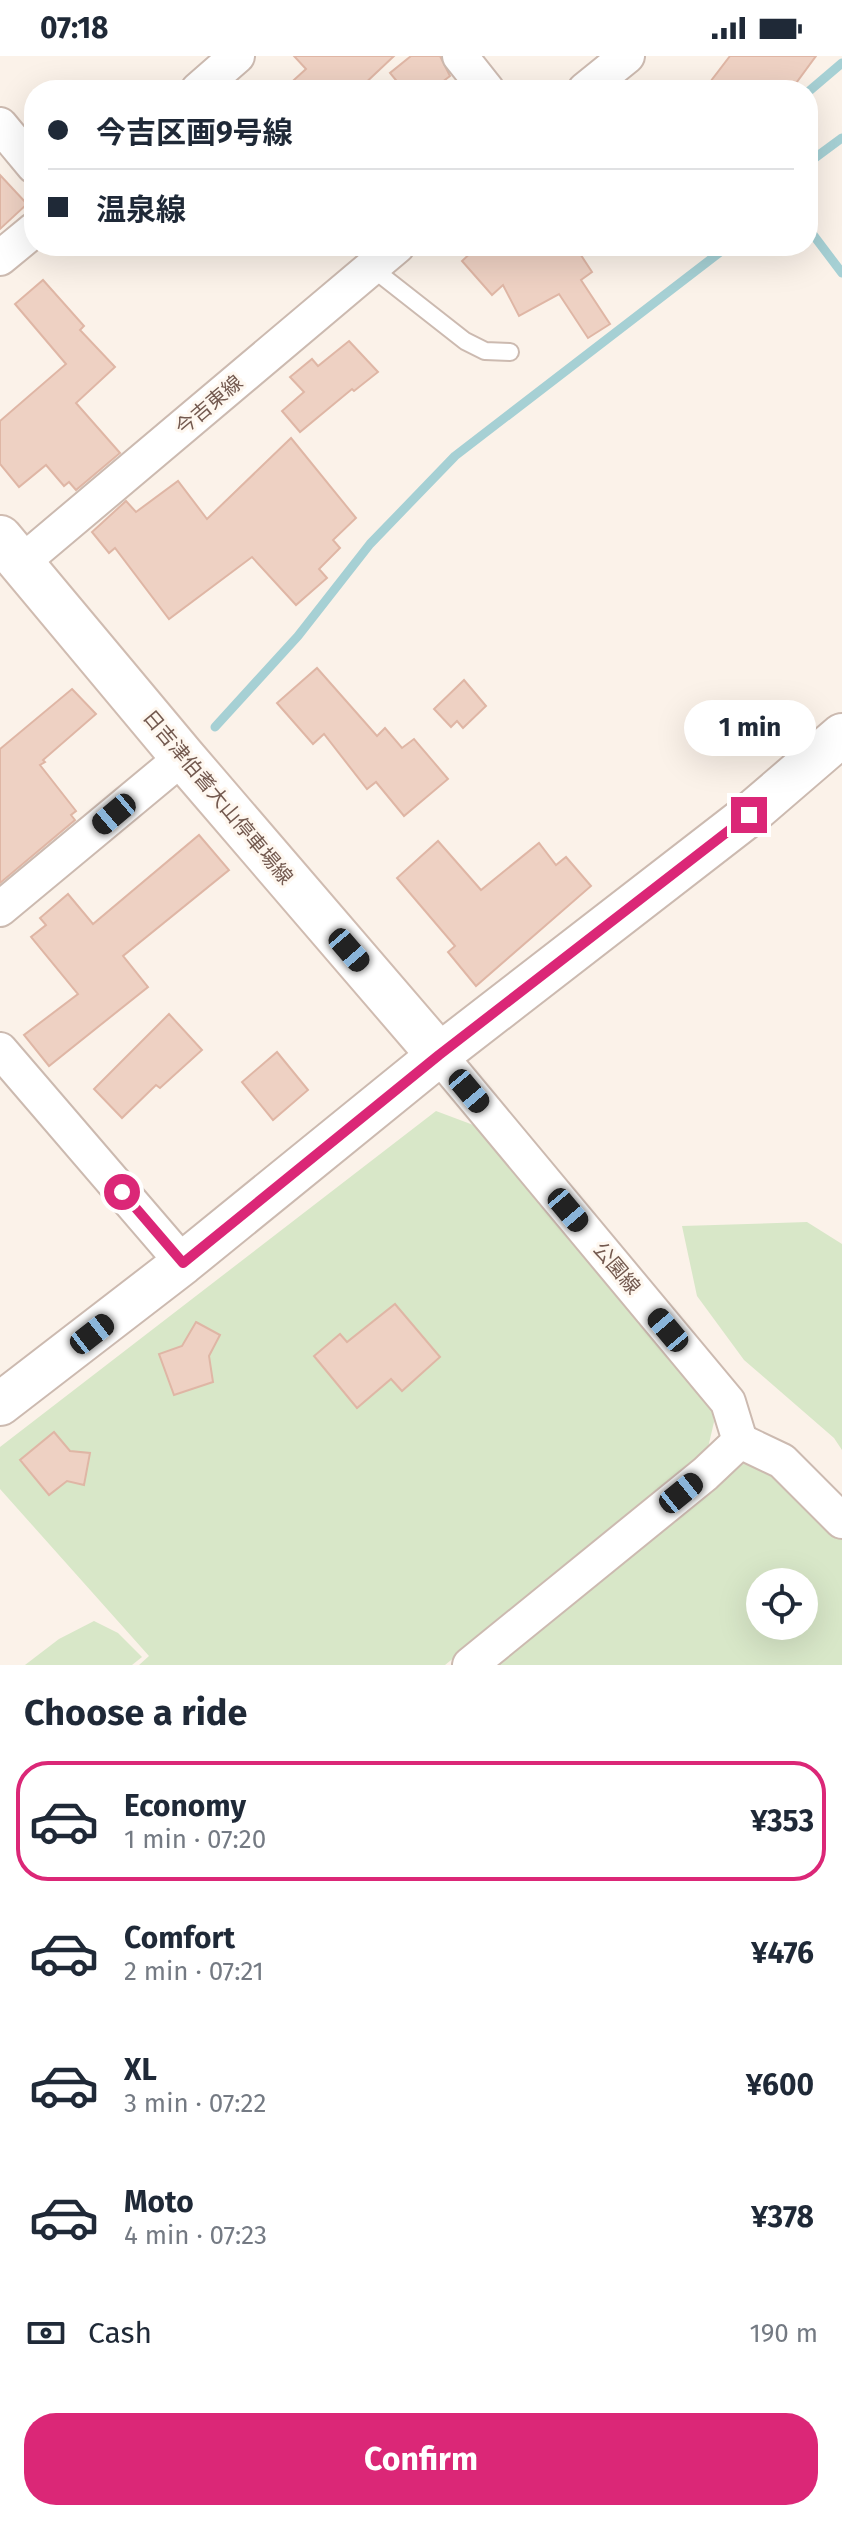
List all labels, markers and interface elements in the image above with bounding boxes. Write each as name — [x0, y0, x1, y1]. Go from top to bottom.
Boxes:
text: 07:18 — [40, 10, 109, 46]
text: 今吉区画9号線 — [96, 115, 293, 151]
text: 温泉線 — [96, 192, 186, 228]
street label: 今吉東線 — [171, 370, 247, 440]
callout: 1 min — [683, 699, 815, 755]
street label: 日吉津伯耆大山停車場線 — [138, 705, 298, 889]
text: 1 min — [719, 712, 781, 743]
car — [88, 789, 140, 839]
route end — [731, 797, 767, 833]
car — [324, 924, 374, 976]
car — [444, 1065, 494, 1117]
route start — [104, 1174, 140, 1210]
car — [543, 1184, 593, 1236]
street label: 公園線 — [589, 1237, 645, 1299]
car — [643, 1304, 693, 1356]
car — [66, 1310, 118, 1358]
car — [655, 1469, 707, 1517]
map controls — [746, 1568, 818, 1640]
button: locate — [746, 1568, 818, 1640]
text: Choose a ride — [24, 1691, 247, 1735]
icon: car — [28, 1785, 100, 1857]
text: Economy — [124, 1788, 246, 1824]
text: ¥353 — [750, 1803, 814, 1839]
text: 1 min · 07:20 — [124, 1824, 266, 1855]
icon: car — [28, 1917, 100, 1989]
text: Comfort — [124, 1920, 235, 1956]
text: ¥476 — [751, 1935, 814, 1971]
text: 2 min · 07:21 — [124, 1956, 264, 1987]
icon: car — [28, 2049, 100, 2121]
text: XL — [124, 2052, 157, 2088]
text: ¥600 — [746, 2067, 814, 2103]
text: 3 min · 07:22 — [124, 2088, 266, 2119]
icon: car — [28, 2181, 100, 2253]
text: Moto — [124, 2184, 194, 2220]
text: ¥378 — [751, 2199, 814, 2235]
text: 4 min · 07:23 — [124, 2220, 267, 2251]
icon: cash — [24, 2311, 68, 2355]
text: Cash — [88, 2315, 152, 2351]
text: 190 m — [749, 2318, 818, 2349]
button: Confirm — [24, 2413, 818, 2505]

